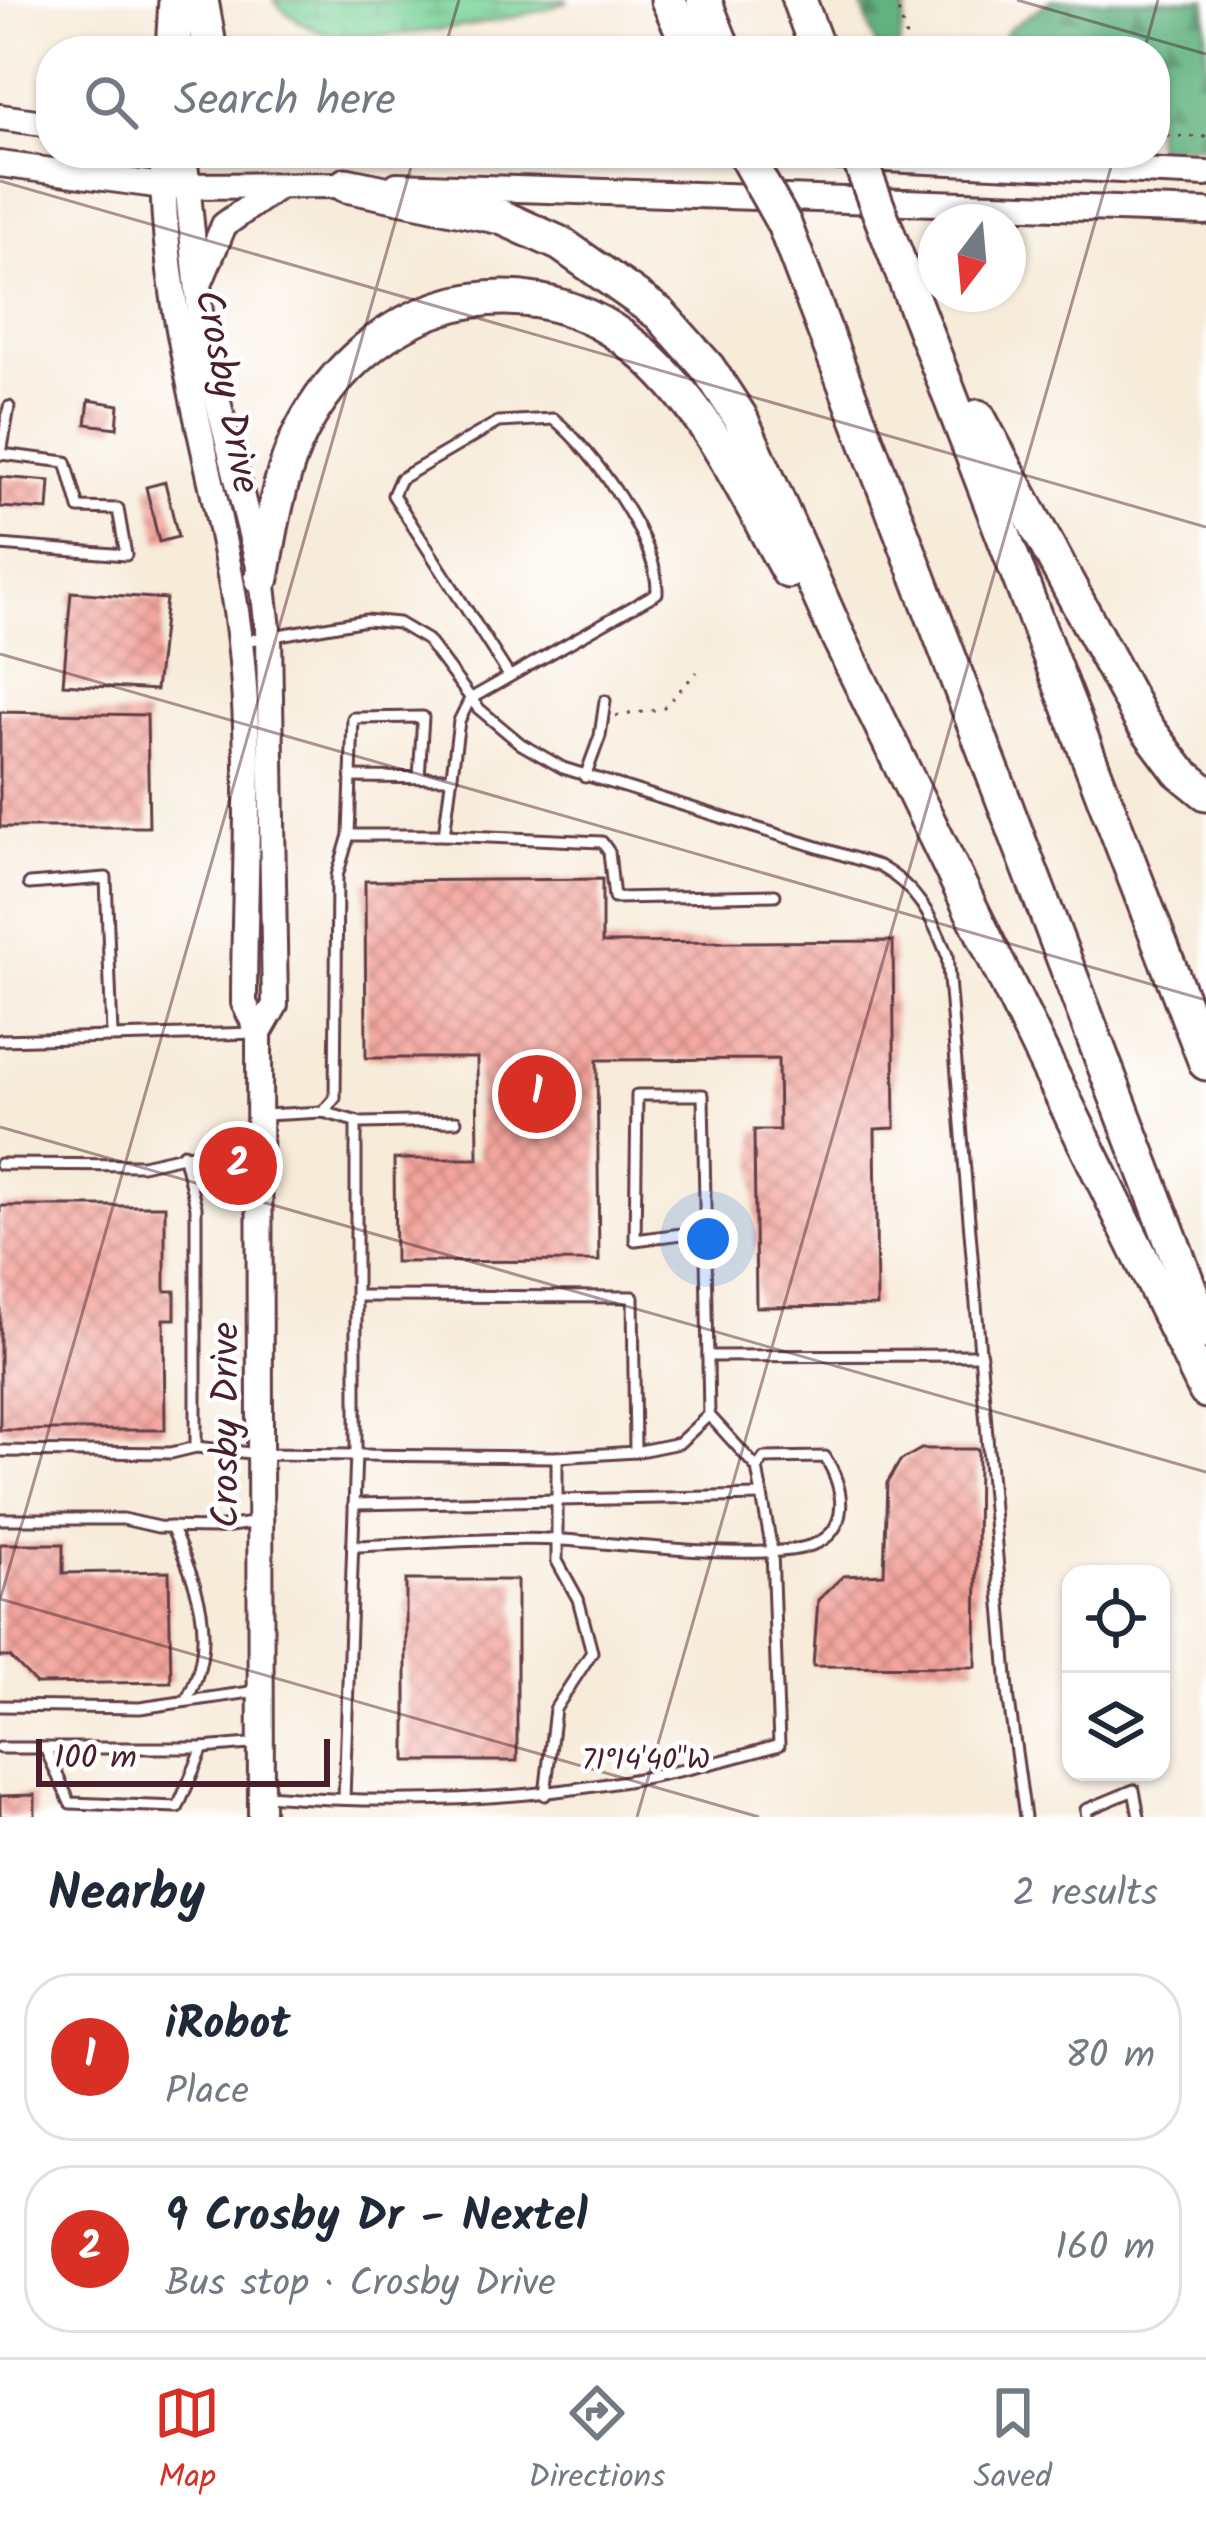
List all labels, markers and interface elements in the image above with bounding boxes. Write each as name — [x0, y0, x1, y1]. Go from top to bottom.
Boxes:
search box — [36, 36, 1170, 168]
text: Search here — [174, 66, 396, 138]
icon: search — [78, 69, 144, 135]
north arrow — [918, 204, 1026, 312]
street label: Crosby Drive — [175, 285, 275, 499]
pin: 1 — [498, 1049, 576, 1139]
pin: 2 — [199, 1121, 277, 1211]
your location — [678, 1209, 738, 1269]
street label: Crosby Drive — [197, 1322, 259, 1528]
map controls — [1062, 1565, 1170, 1781]
button: locate — [1062, 1565, 1170, 1673]
button: layers — [1062, 1673, 1170, 1781]
scale bar — [36, 1733, 330, 1786]
text: 100 m — [54, 1733, 137, 1786]
text: 71°14'40"W — [582, 1737, 710, 1785]
text: Nearby — [48, 1855, 205, 1936]
text: 2 results — [1013, 1864, 1158, 1926]
text: iRobot — [165, 1990, 291, 2062]
text: 1 — [84, 2026, 96, 2088]
text: 80 m — [1065, 2026, 1155, 2088]
text: Place — [165, 2062, 249, 2124]
text: 9 Crosby Dr - Nextel — [165, 2182, 588, 2254]
text: 2 — [79, 2218, 101, 2280]
text: 160 m — [1055, 2218, 1155, 2280]
text: Bus stop · Crosby Drive — [165, 2254, 556, 2316]
tab: Map — [154, 2380, 220, 2505]
tab: Directions — [528, 2380, 665, 2505]
tab: Saved — [974, 2380, 1052, 2505]

